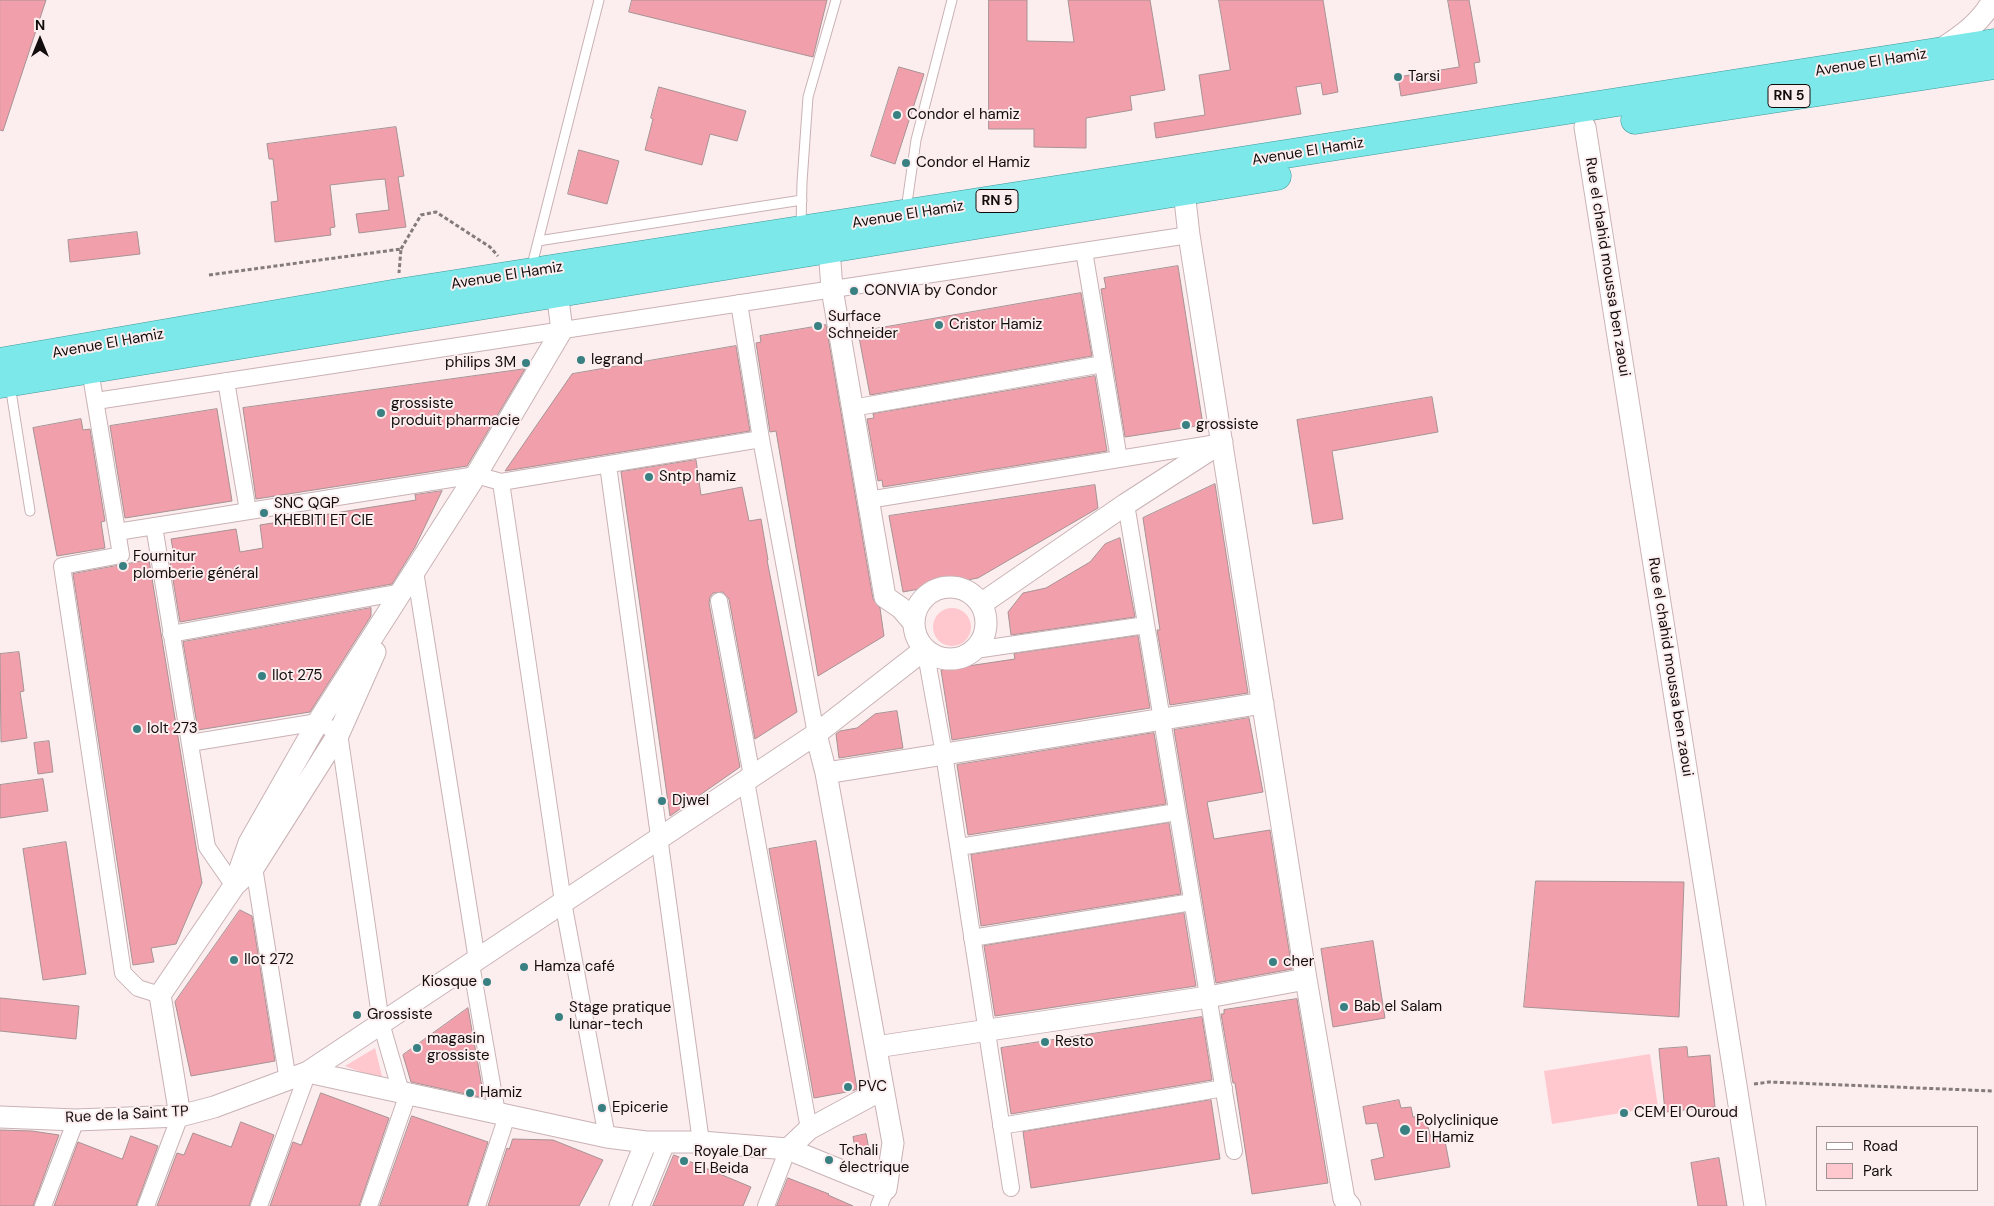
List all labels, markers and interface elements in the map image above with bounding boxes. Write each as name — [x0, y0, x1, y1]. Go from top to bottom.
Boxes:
north arrow — [15, 15, 65, 65]
text: N — [35, 16, 45, 34]
street label: Avenue El Hamiz — [1814, 45, 1928, 81]
place label: Tarsi — [1408, 68, 1440, 86]
marker: Tarsi — [1392, 71, 1404, 83]
road number: RN 5 — [1768, 84, 1810, 108]
place label: Condor el hamiz — [907, 106, 1020, 124]
marker: Condor el hamiz — [891, 109, 903, 121]
street label: Avenue El Hamiz — [1251, 134, 1365, 170]
place label: Condor el Hamiz — [916, 154, 1030, 172]
street label: Rue el chahid moussa ben zaoui — [1581, 156, 1633, 378]
marker: Condor el Hamiz — [900, 157, 912, 169]
road number: RN 5 — [976, 190, 1018, 212]
street label: Avenue El Hamiz — [851, 197, 965, 233]
street label: Avenue El Hamiz — [450, 258, 564, 294]
place label: CONVIA by Condor — [864, 282, 997, 300]
marker: CONVIA by Condor — [848, 285, 860, 297]
place label: Surface Schneider — [828, 308, 898, 343]
place label: Cristor Hamiz — [949, 316, 1042, 334]
marker: Cristor Hamiz — [933, 319, 945, 331]
marker: Surface Schneider — [812, 320, 824, 332]
street label: Avenue El Hamiz — [51, 325, 165, 363]
place label: legrand — [591, 351, 643, 369]
place label: philips 3M — [445, 354, 516, 372]
marker: legrand — [575, 354, 587, 366]
marker: philips 3M — [520, 357, 532, 369]
place label: grossiste produit pharmacie — [391, 395, 520, 430]
marker: grossiste produit pharmacie — [375, 407, 387, 419]
place label: grossiste — [1196, 416, 1259, 434]
marker: grossiste — [1180, 419, 1192, 431]
place label: Sntp hamiz — [659, 468, 736, 486]
marker: Sntp hamiz — [643, 471, 655, 483]
place label: SNC QGP KHEBITI ET CIE — [274, 495, 374, 530]
marker: SNC QGP KHEBITI ET CIE — [258, 507, 270, 519]
place label: Fournitur plomberie général — [133, 548, 258, 583]
street label: Rue el chahid moussa ben zaoui — [1644, 556, 1696, 778]
marker: Fournitur plomberie général — [117, 560, 129, 572]
place label: Ilot 275 — [272, 667, 322, 685]
marker: Ilot 275 — [256, 670, 268, 682]
place label: Iolt 273 — [147, 720, 197, 738]
marker: Iolt 273 — [131, 723, 143, 735]
place label: Djwel — [672, 792, 709, 810]
marker: Djwel — [656, 795, 668, 807]
place label: Ilot 272 — [244, 951, 294, 969]
place label: cher — [1283, 953, 1314, 971]
marker: Ilot 272 — [228, 954, 240, 966]
marker: cher — [1267, 956, 1279, 968]
place label: Hamza café — [534, 958, 615, 976]
marker: Hamza café — [518, 961, 530, 973]
place label: Kiosque — [422, 973, 477, 991]
marker: Kiosque — [481, 976, 493, 988]
place label: Bab el Salam — [1354, 998, 1442, 1016]
place label: Stage pratique lunar-tech — [569, 999, 671, 1034]
marker: Bab el Salam — [1338, 1001, 1350, 1013]
place label: Grossiste — [367, 1006, 433, 1024]
marker: Grossiste — [351, 1009, 363, 1021]
marker: Stage pratique lunar-tech — [553, 1011, 565, 1023]
place label: magasin grossiste — [427, 1030, 490, 1065]
place label: Resto — [1055, 1033, 1094, 1051]
marker: Resto — [1039, 1036, 1051, 1048]
marker: magasin grossiste — [411, 1042, 423, 1054]
place label: PVC — [858, 1078, 887, 1096]
marker: PVC — [842, 1081, 854, 1093]
place label: Hamiz — [480, 1084, 522, 1102]
marker: Hamiz — [464, 1087, 476, 1099]
place label: Epicerie — [612, 1099, 668, 1117]
marker: Epicerie — [596, 1102, 608, 1114]
street label: Rue de la Saint TP — [65, 1103, 189, 1127]
place label: CEM El Ouroud — [1634, 1104, 1738, 1122]
marker: CEM El Ouroud — [1618, 1107, 1630, 1119]
place label: Polyclinique El Hamiz — [1416, 1112, 1498, 1147]
marker: Polyclinique El Hamiz — [1398, 1123, 1412, 1137]
legend — [1816, 1126, 1979, 1191]
text: Road — [1863, 1136, 1898, 1156]
place label: Tchali électrique — [839, 1142, 909, 1177]
place label: Royale Dar El Beida — [694, 1143, 767, 1178]
marker: Tchali électrique — [823, 1154, 835, 1166]
marker: Royale Dar El Beida — [678, 1155, 690, 1167]
text: Park — [1863, 1161, 1893, 1181]

